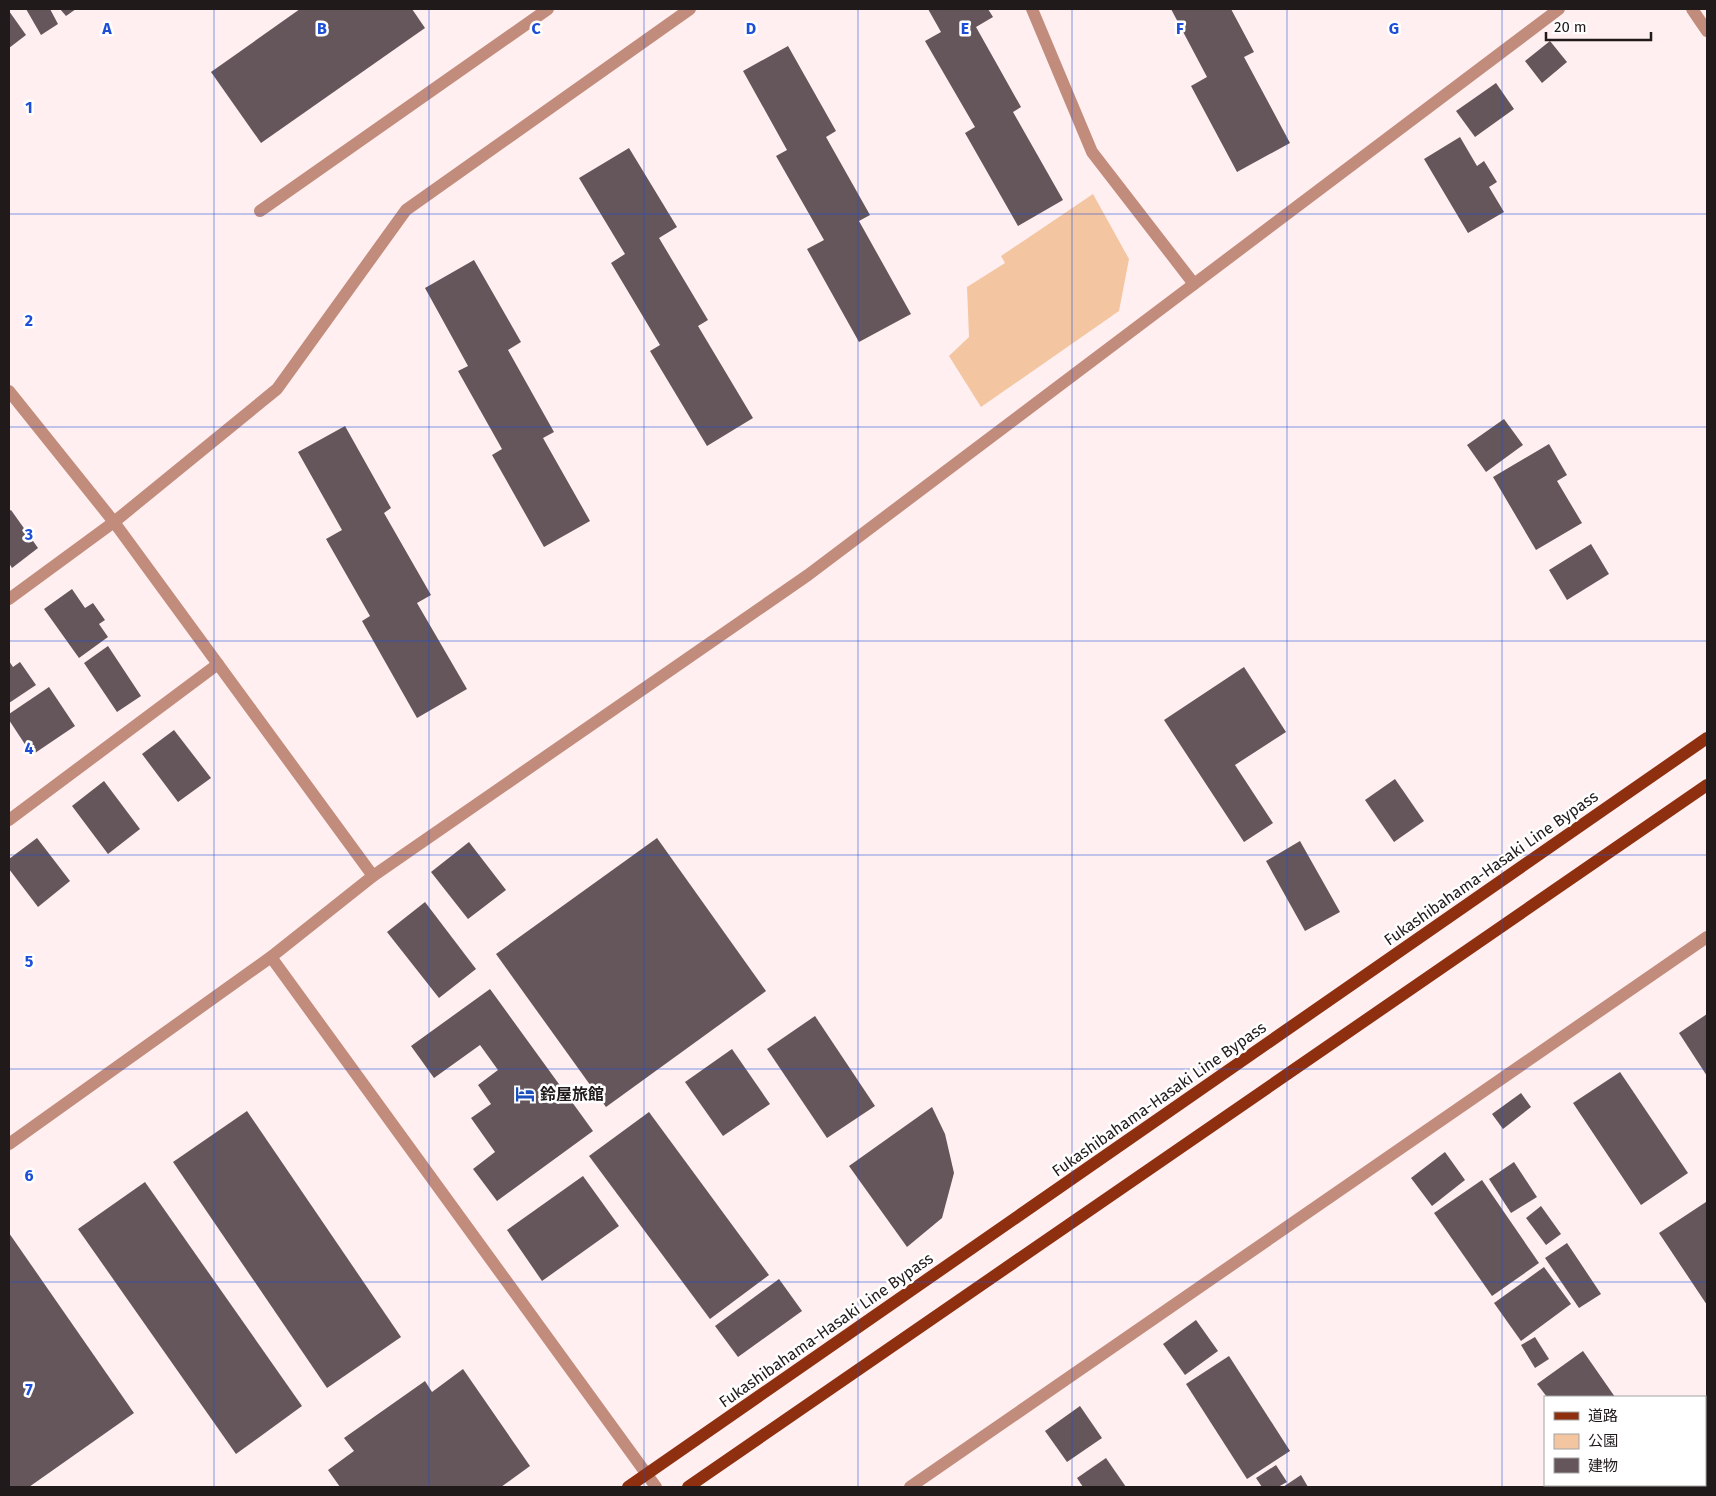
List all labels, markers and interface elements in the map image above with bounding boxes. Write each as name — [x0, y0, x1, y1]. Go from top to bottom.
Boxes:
scale bar — [1546, 10, 1651, 42]
text: 20 m — [1554, 18, 1587, 36]
text: A — [101, 19, 112, 38]
text: B — [317, 19, 327, 38]
text: C — [531, 19, 541, 38]
text: D — [746, 19, 756, 38]
text: E — [961, 19, 969, 38]
text: F — [1176, 19, 1184, 38]
text: G — [1389, 19, 1399, 38]
text: 1 — [25, 98, 33, 117]
text: 2 — [25, 311, 33, 330]
text: 3 — [24, 525, 33, 544]
text: 4 — [24, 739, 34, 758]
street label: Fukashibahama-Hasaki Line Bypass — [1380, 787, 1602, 949]
text: 5 — [25, 952, 34, 971]
street label: Fukashibahama-Hasaki Line Bypass — [1048, 1018, 1270, 1180]
hotel icon: 鈴屋旅館 — [514, 1083, 536, 1105]
place label: 鈴屋旅館 — [540, 1085, 604, 1104]
text: 6 — [24, 1166, 34, 1185]
street label: Fukashibahama-Hasaki Line Bypass — [715, 1249, 937, 1411]
text: 7 — [25, 1380, 33, 1399]
legend — [1544, 1396, 1706, 1486]
text: 道路 — [1588, 1407, 1618, 1425]
text: 公園 — [1588, 1432, 1618, 1450]
text: 建物 — [1588, 1457, 1618, 1475]

